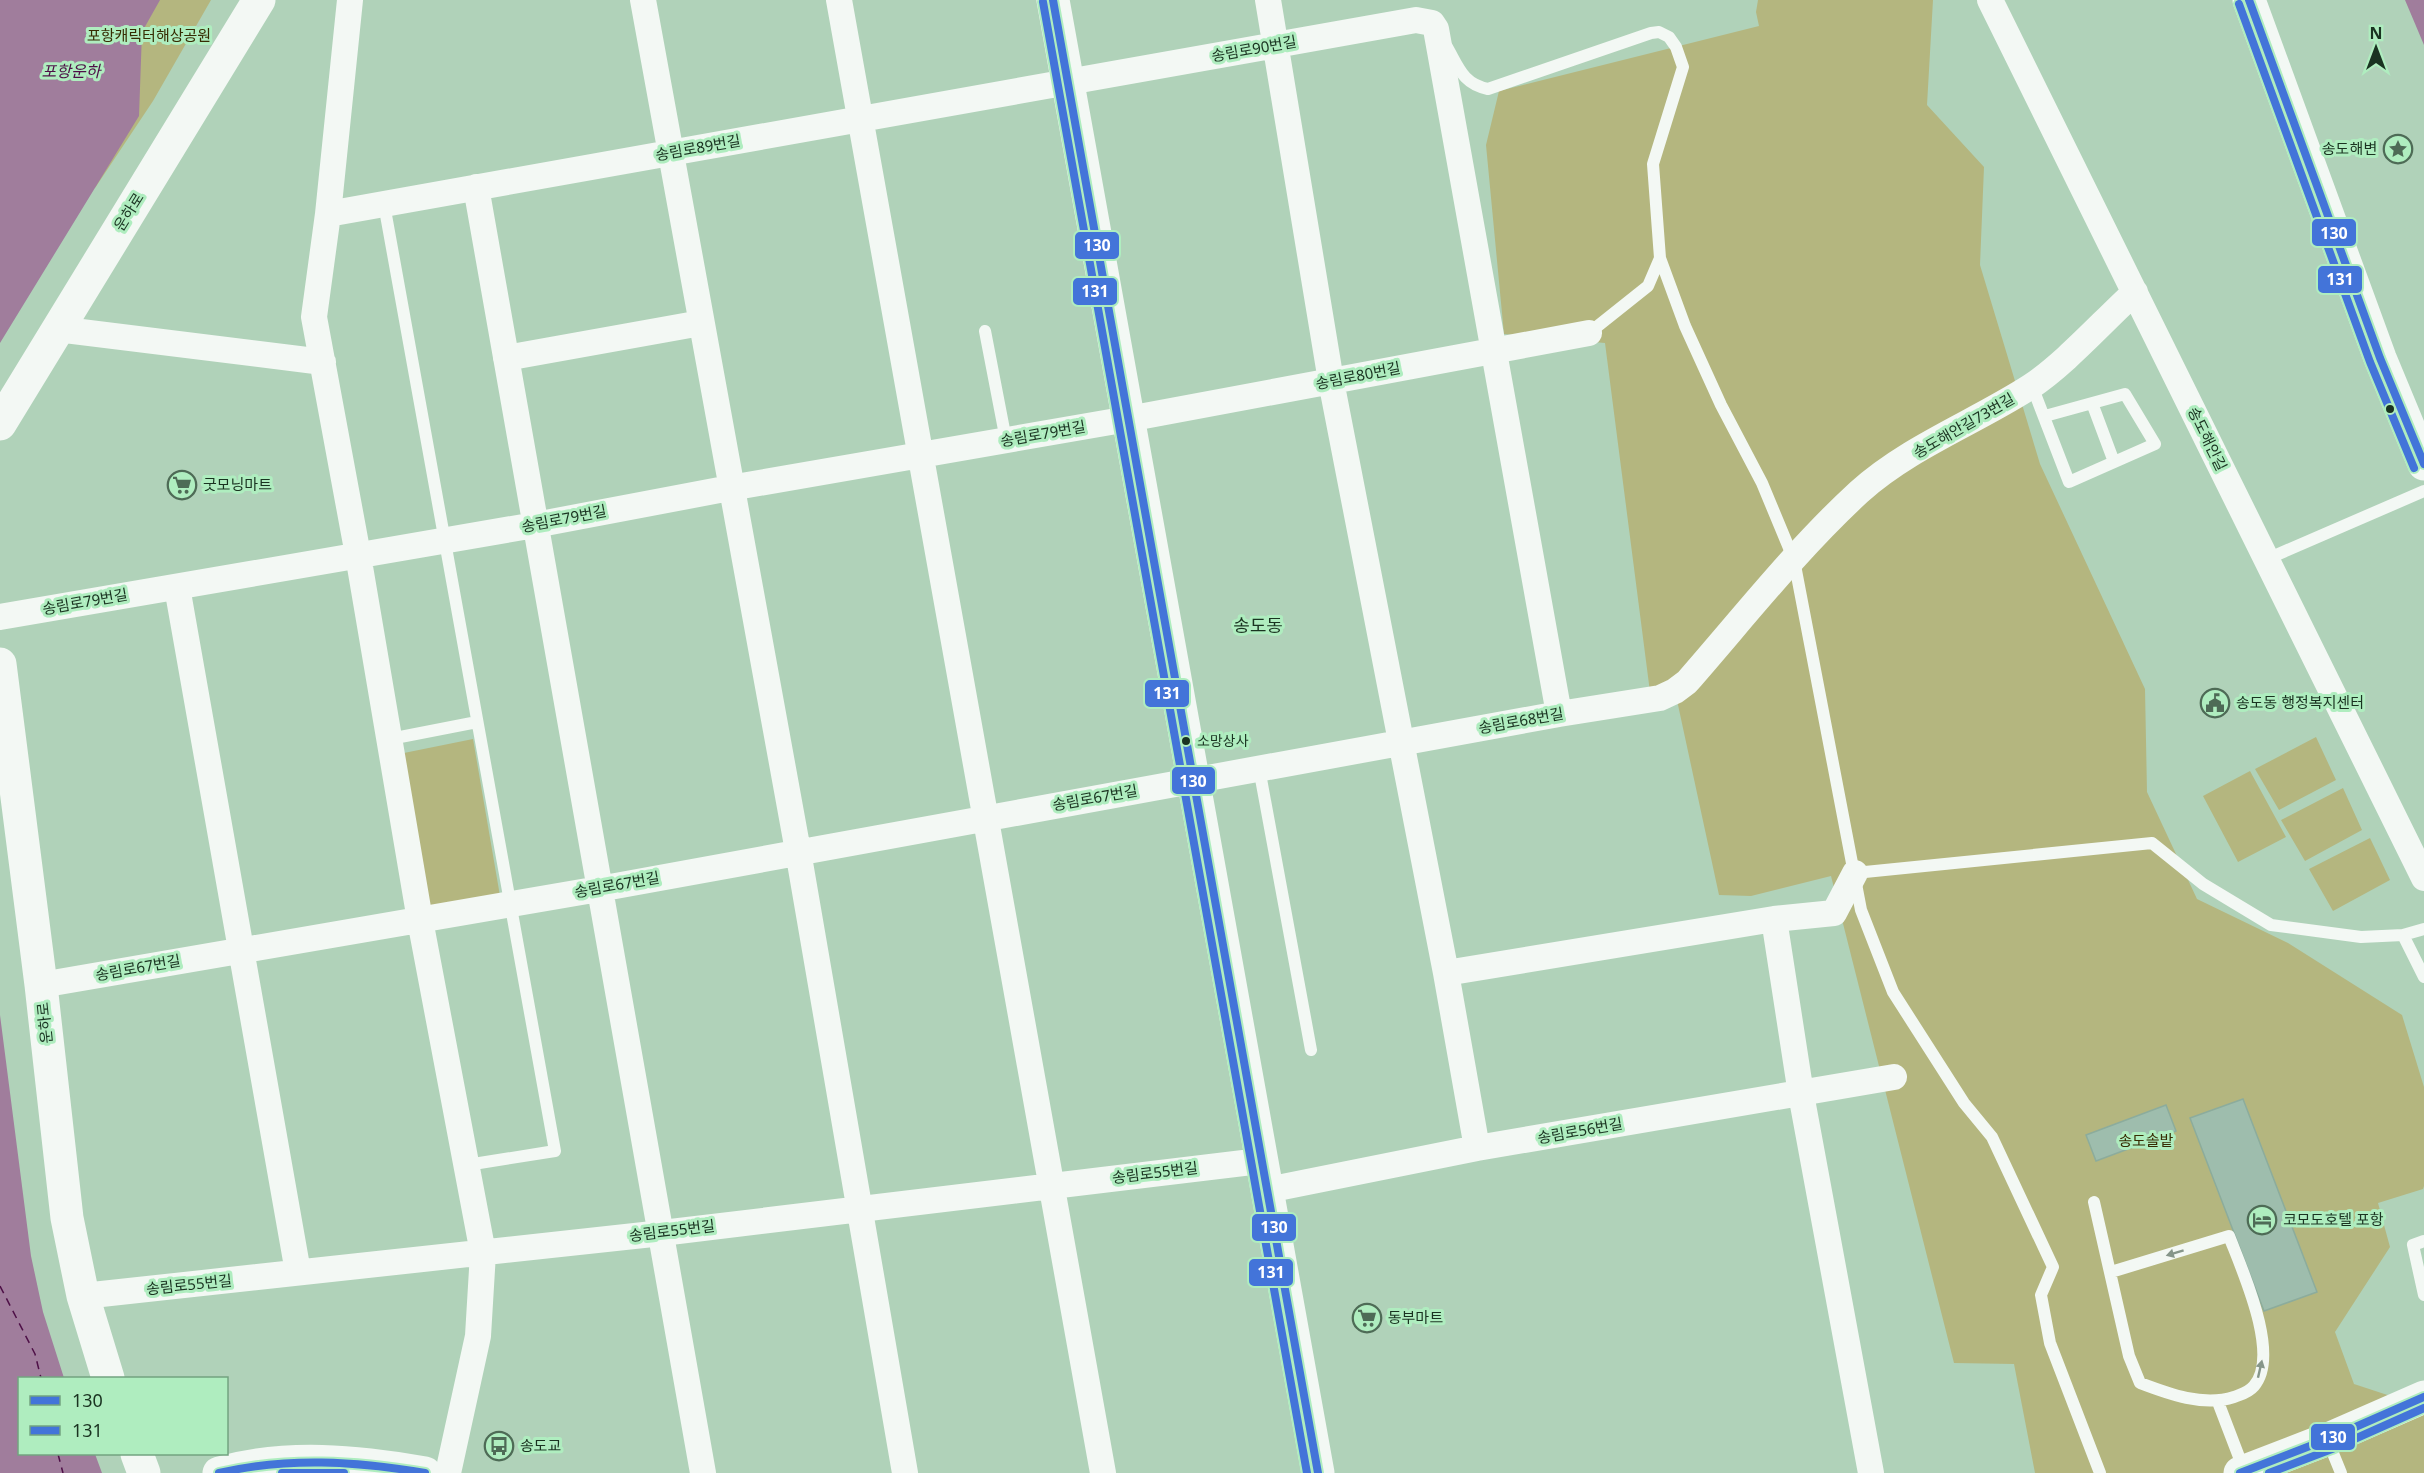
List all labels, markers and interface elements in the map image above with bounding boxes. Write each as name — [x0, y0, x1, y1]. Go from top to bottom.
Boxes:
north arrow — [2346, 18, 2406, 78]
text: N — [2369, 22, 2383, 44]
park label: 포항캐릭터해상공원 — [87, 25, 211, 45]
street label: 송림로90번길 — [1210, 31, 1298, 65]
water label: 포항운하 — [42, 60, 103, 82]
street label: 송림로89번길 — [654, 130, 742, 164]
place icon: 송도해변 — [2382, 133, 2414, 165]
place label: 송도해변 — [2322, 138, 2377, 158]
street label: 운하로 — [109, 189, 148, 234]
line badge: 130 — [2311, 218, 2357, 247]
text: 130 — [2320, 222, 2348, 244]
line badge: 130 — [1074, 231, 1120, 260]
text: 130 — [1083, 234, 1111, 256]
line badge: 131 — [2317, 265, 2363, 294]
text: 131 — [2326, 268, 2354, 290]
line badge: 131 — [1072, 277, 1118, 306]
text: 131 — [1081, 280, 1109, 302]
street label: 송림로80번길 — [1314, 357, 1402, 393]
street label: 송도해안길73번길 — [1909, 388, 2018, 462]
street label: 송도해안길 — [2184, 403, 2232, 474]
unlabelled marker — [2384, 403, 2396, 415]
street label: 송림로79번길 — [999, 416, 1087, 450]
supermarket icon: 굿모닝마트 — [166, 469, 198, 501]
place label: 굿모닝마트 — [203, 474, 272, 494]
street label: 송림로79번길 — [520, 500, 608, 536]
street label: 송림로79번길 — [41, 584, 129, 618]
district label: 송도동 — [1233, 613, 1283, 637]
line badge: 131 — [1144, 679, 1190, 708]
text: 131 — [1153, 682, 1181, 704]
public building icon: 송도동 행정복지센터 — [2199, 687, 2231, 719]
place label: 송도동 행정복지센터 — [2236, 692, 2364, 712]
street label: 송림로68번길 — [1477, 703, 1565, 737]
place label: 소망상사 — [1197, 731, 1249, 750]
marker: 소망상사 — [1180, 735, 1192, 747]
line badge: 130 — [1171, 766, 1216, 795]
text: 130 — [1179, 770, 1207, 792]
street label: 송림로67번길 — [1051, 780, 1139, 814]
street label: 송림로67번길 — [573, 867, 661, 901]
street label: 송림로67번길 — [94, 950, 182, 984]
street label: 운하로 — [32, 1001, 56, 1045]
street label: 송림로56번길 — [1536, 1113, 1624, 1147]
park label: 송도솔밭 — [2118, 1130, 2174, 1150]
street label: 송림로55번길 — [1111, 1157, 1199, 1187]
hotel icon: 코모도호텔 포항 — [2246, 1204, 2278, 1236]
place label: 코모도호텔 포항 — [2283, 1209, 2384, 1229]
line badge: 130 — [1251, 1213, 1297, 1242]
street label: 송림로55번길 — [628, 1215, 716, 1245]
text: 130 — [1260, 1216, 1288, 1238]
one-way arrow — [2166, 1249, 2184, 1258]
line badge: 131 — [1248, 1258, 1294, 1287]
text: 131 — [1257, 1261, 1285, 1283]
street label: 송림로55번길 — [145, 1270, 233, 1298]
supermarket icon: 동부마트 — [1351, 1302, 1383, 1334]
place label: 동부마트 — [1388, 1307, 1443, 1327]
one-way arrow — [2256, 1360, 2266, 1378]
legend — [18, 1377, 228, 1455]
text: 130 — [72, 1388, 103, 1412]
text: 131 — [72, 1418, 103, 1442]
line badge: 130 — [2310, 1423, 2356, 1451]
text: 130 — [2319, 1426, 2347, 1448]
bus stop icon: 송도교 — [483, 1430, 515, 1462]
place label: 송도교 — [520, 1435, 561, 1455]

